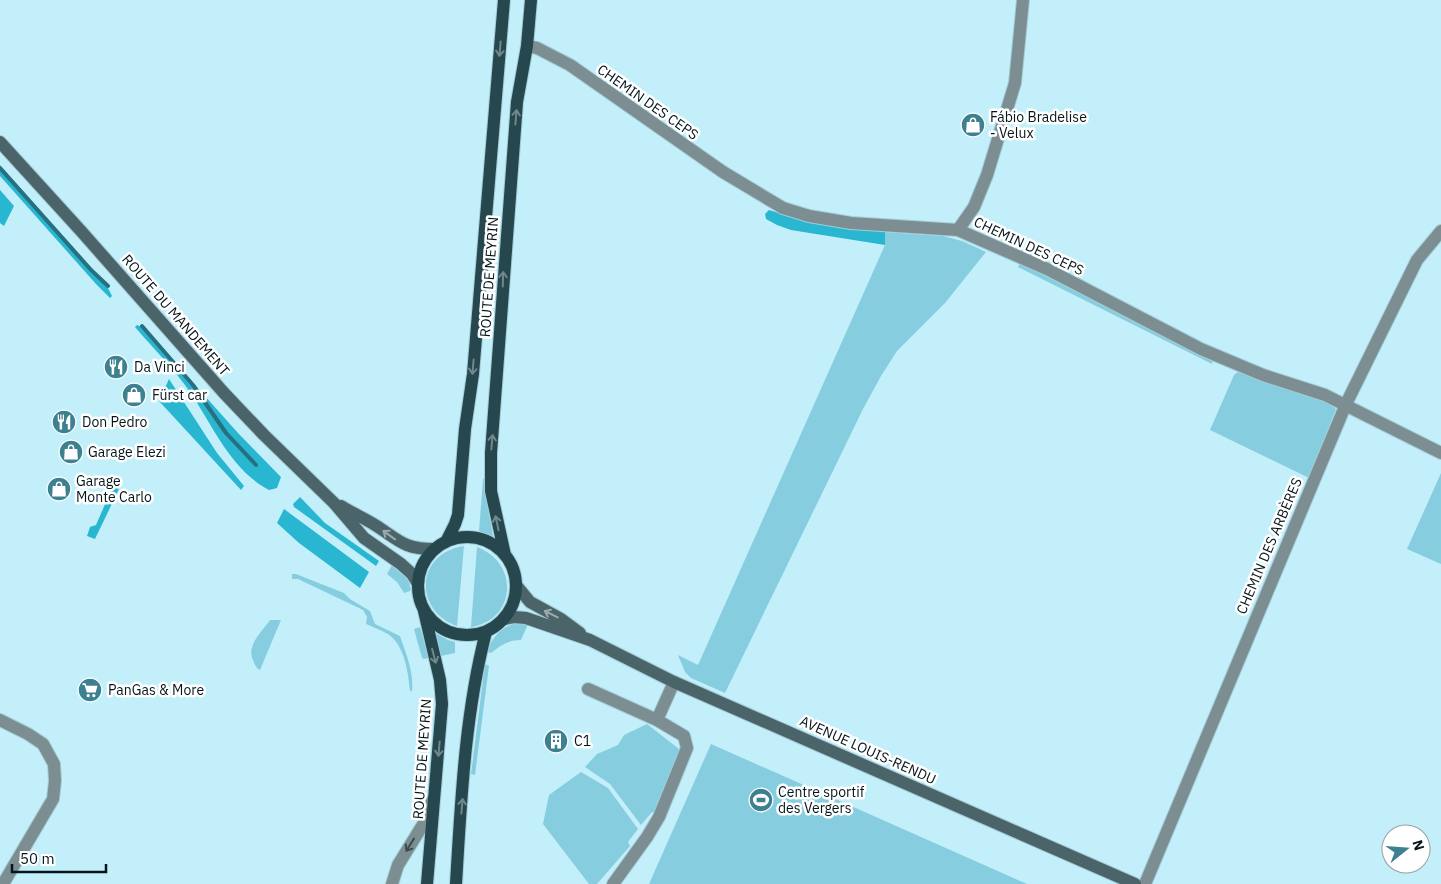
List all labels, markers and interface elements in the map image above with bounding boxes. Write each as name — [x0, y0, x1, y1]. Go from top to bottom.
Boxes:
one-way arrow — [495, 40, 505, 56]
street label: CHEMIN DES CEPS — [594, 60, 702, 144]
place label: Fábio Bradelise - Velux — [990, 108, 1087, 142]
one-way arrow — [511, 110, 521, 126]
shop icon: Fábio Bradelise - Velux — [960, 112, 986, 138]
street label: CHEMIN DES CEPS — [971, 213, 1087, 279]
street label: ROUTE DE MEYRIN — [476, 216, 502, 338]
street label: ROUTE DU MANDEMENT — [118, 251, 234, 379]
one-way arrow — [498, 272, 508, 288]
restaurant icon: Da Vinci — [103, 354, 129, 380]
place label: Da Vinci — [134, 358, 185, 376]
one-way arrow — [469, 359, 478, 375]
shop icon: Fürst car — [121, 382, 147, 408]
place label: Fürst car — [152, 386, 207, 404]
restaurant icon: Don Pedro — [51, 409, 77, 435]
place label: Don Pedro — [82, 413, 148, 431]
one-way arrow — [487, 434, 496, 450]
shop icon: Garage Elezi — [58, 439, 84, 465]
place label: Garage Elezi — [88, 443, 166, 461]
place label: Garage Monte Carlo — [76, 472, 152, 506]
street label: CHEMIN DES ARBÈRES — [1231, 475, 1306, 617]
shop icon: Garage Monte Carlo — [46, 476, 72, 502]
one-way arrow — [492, 515, 501, 531]
one-way arrow — [382, 530, 396, 540]
one-way arrow — [544, 609, 559, 618]
one-way arrow — [430, 648, 439, 664]
supermarket icon: PanGas & More — [77, 677, 103, 703]
place label: PanGas & More — [108, 681, 204, 699]
street label: ROUTE DE MEYRIN — [409, 698, 435, 820]
street label: AVENUE LOUIS-RENDU — [797, 712, 939, 788]
building icon: C1 — [543, 728, 569, 754]
place label: C1 — [574, 732, 591, 750]
one-way arrow — [434, 740, 443, 756]
place label: Centre sportif des Vergers — [778, 783, 865, 817]
sports icon: Centre sportif des Vergers — [748, 787, 774, 813]
one-way arrow — [457, 799, 467, 815]
north arrow — [1381, 824, 1431, 874]
one-way arrow — [405, 838, 415, 852]
text: N — [1408, 838, 1429, 853]
scale bar — [12, 842, 106, 874]
text: 50 m — [20, 849, 55, 868]

